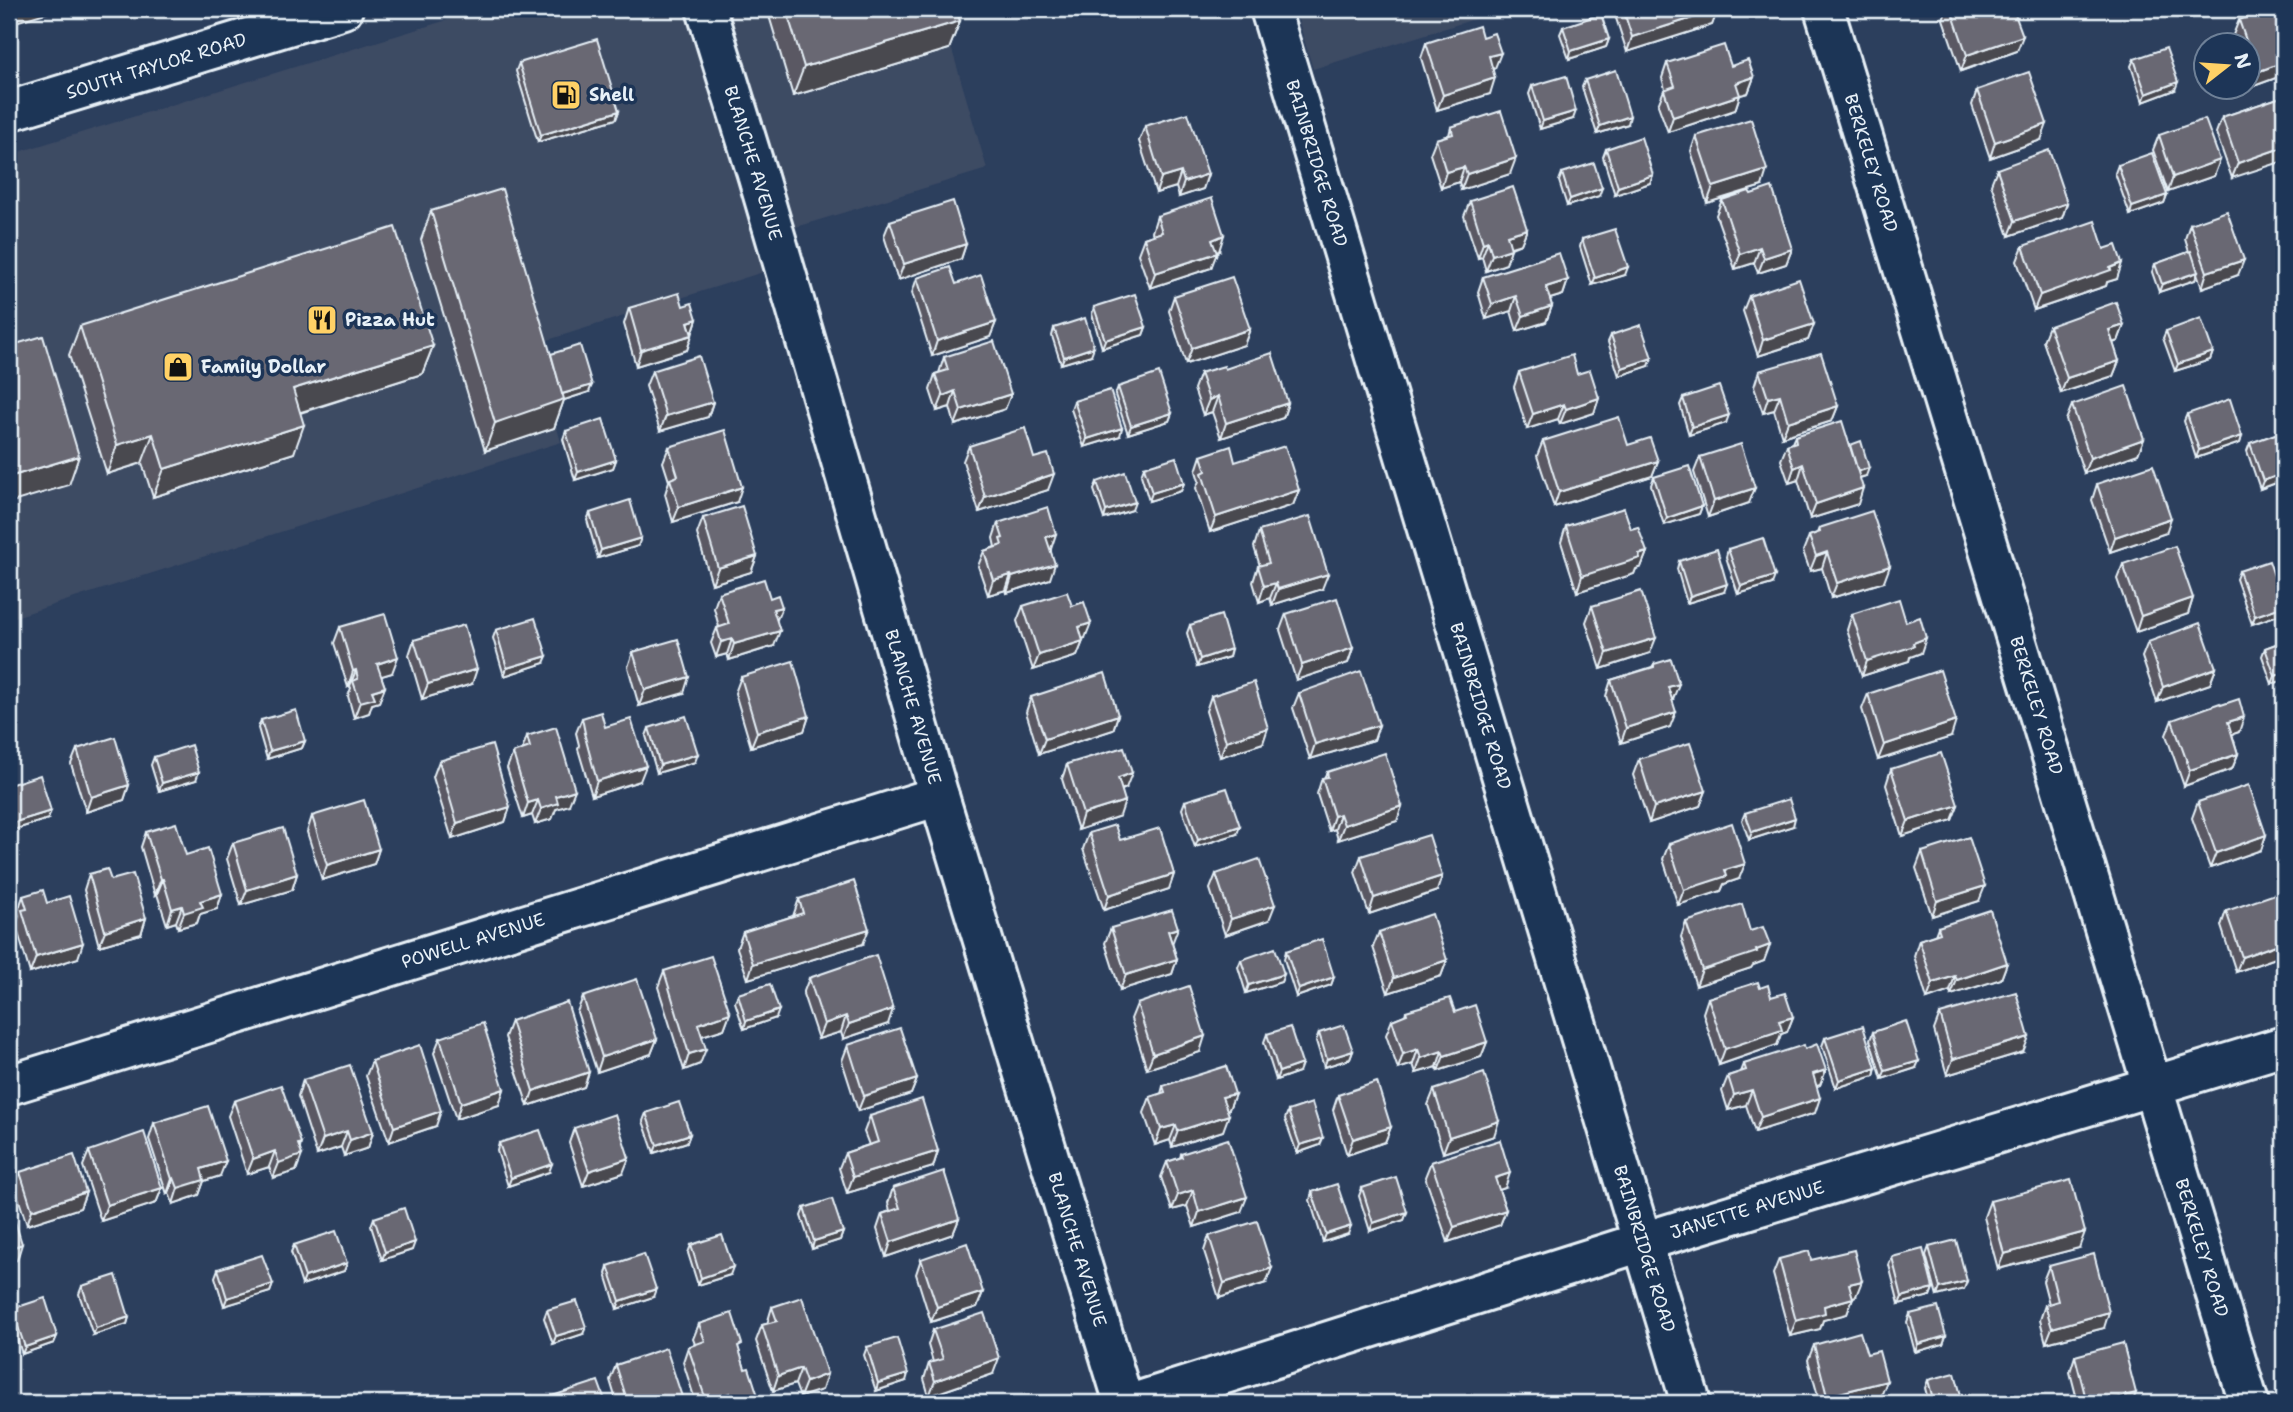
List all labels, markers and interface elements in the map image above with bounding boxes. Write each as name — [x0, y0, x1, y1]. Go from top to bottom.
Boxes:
street label: SOUTH TAYLOR ROAD — [63, 27, 249, 105]
north arrow — [2192, 32, 2262, 102]
text: N — [2229, 50, 2257, 72]
street label: BAINBRIDGE ROAD — [1280, 77, 1353, 250]
fuel station icon: Shell — [549, 78, 583, 112]
place label: Shell — [589, 83, 634, 107]
street label: BLANCHE AVENUE — [718, 83, 788, 243]
street label: BERKELEY ROAD — [1839, 91, 1903, 235]
restaurant icon: Pizza Hut — [305, 303, 339, 337]
place label: Pizza Hut — [345, 308, 435, 332]
shop icon: Family Dollar — [161, 350, 195, 384]
place label: Family Dollar — [201, 355, 327, 379]
street label: BAINBRIDGE ROAD — [1444, 620, 1517, 792]
street label: BLANCHE AVENUE — [879, 627, 947, 787]
street label: BERKELEY ROAD — [2004, 633, 2069, 778]
street label: POWELL AVENUE — [398, 907, 548, 974]
street label: BAINBRIDGE ROAD — [1608, 1162, 1681, 1335]
street label: BLANCHE AVENUE — [1042, 1169, 1112, 1330]
street label: JANETTE AVENUE — [1667, 1175, 1827, 1245]
street label: BERKELEY ROAD — [2169, 1176, 2234, 1320]

